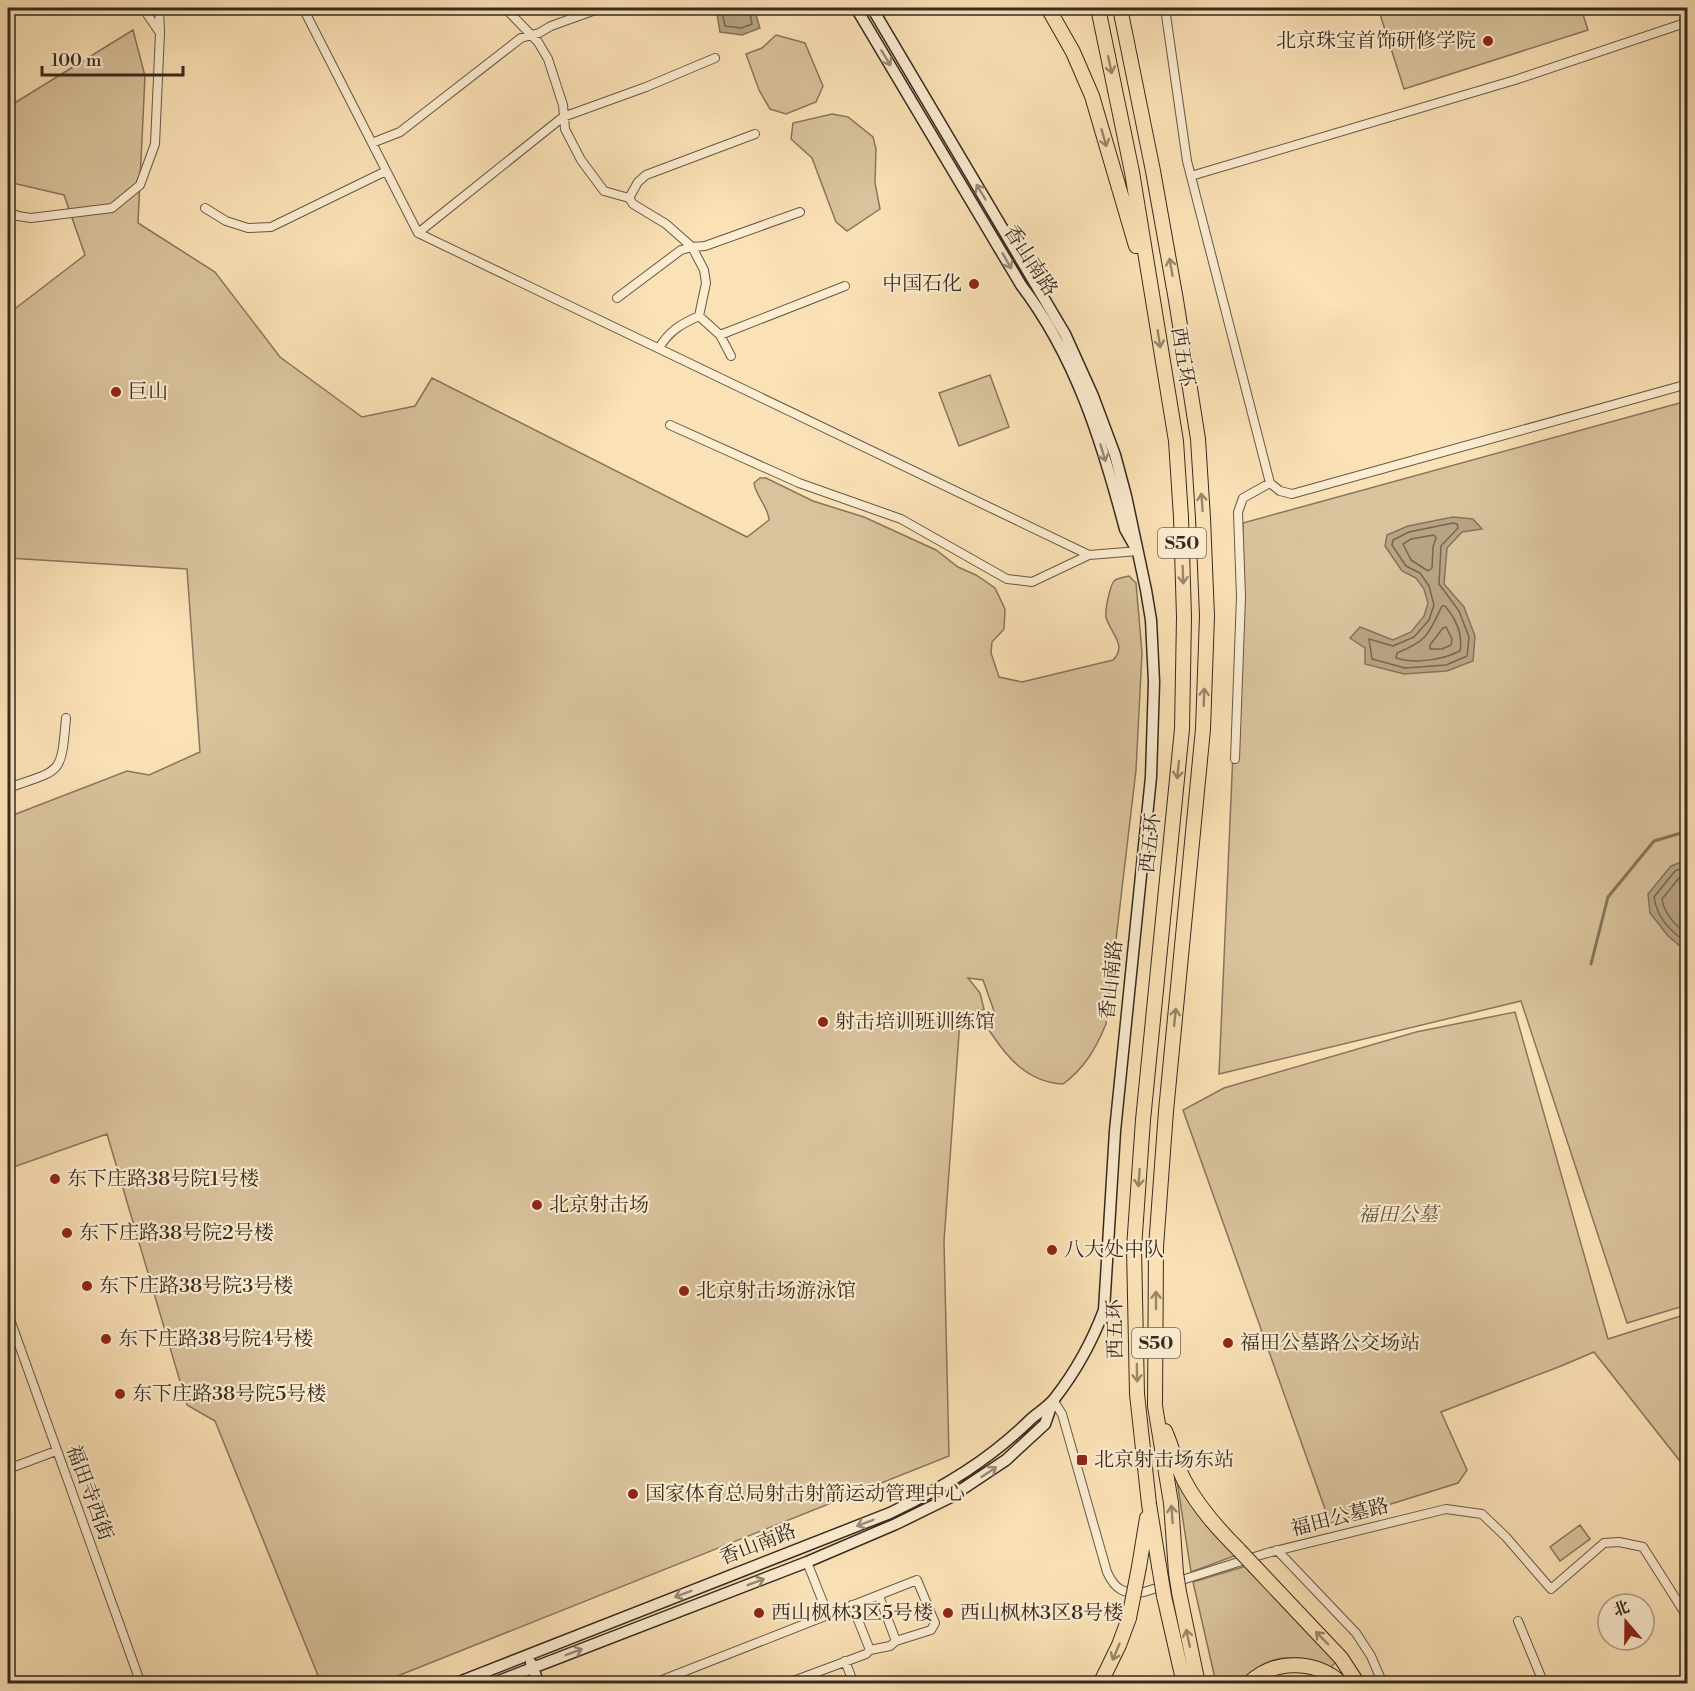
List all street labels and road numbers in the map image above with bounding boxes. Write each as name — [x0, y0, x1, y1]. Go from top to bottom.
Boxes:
street label: 香山南路 — [998, 221, 1062, 301]
street label: 西五环 — [1165, 325, 1199, 389]
road number: S50 — [1158, 528, 1206, 558]
street label: 西五环 — [1135, 812, 1167, 874]
street label: 香山南路 — [1095, 939, 1129, 1021]
street label: 西五环 — [1103, 1299, 1129, 1359]
road number: S50 — [1132, 1328, 1180, 1358]
street label: 福田寺西街 — [60, 1442, 118, 1544]
street label: 福田公墓路 — [1288, 1494, 1392, 1542]
street label: 香山南路 — [716, 1519, 800, 1571]

